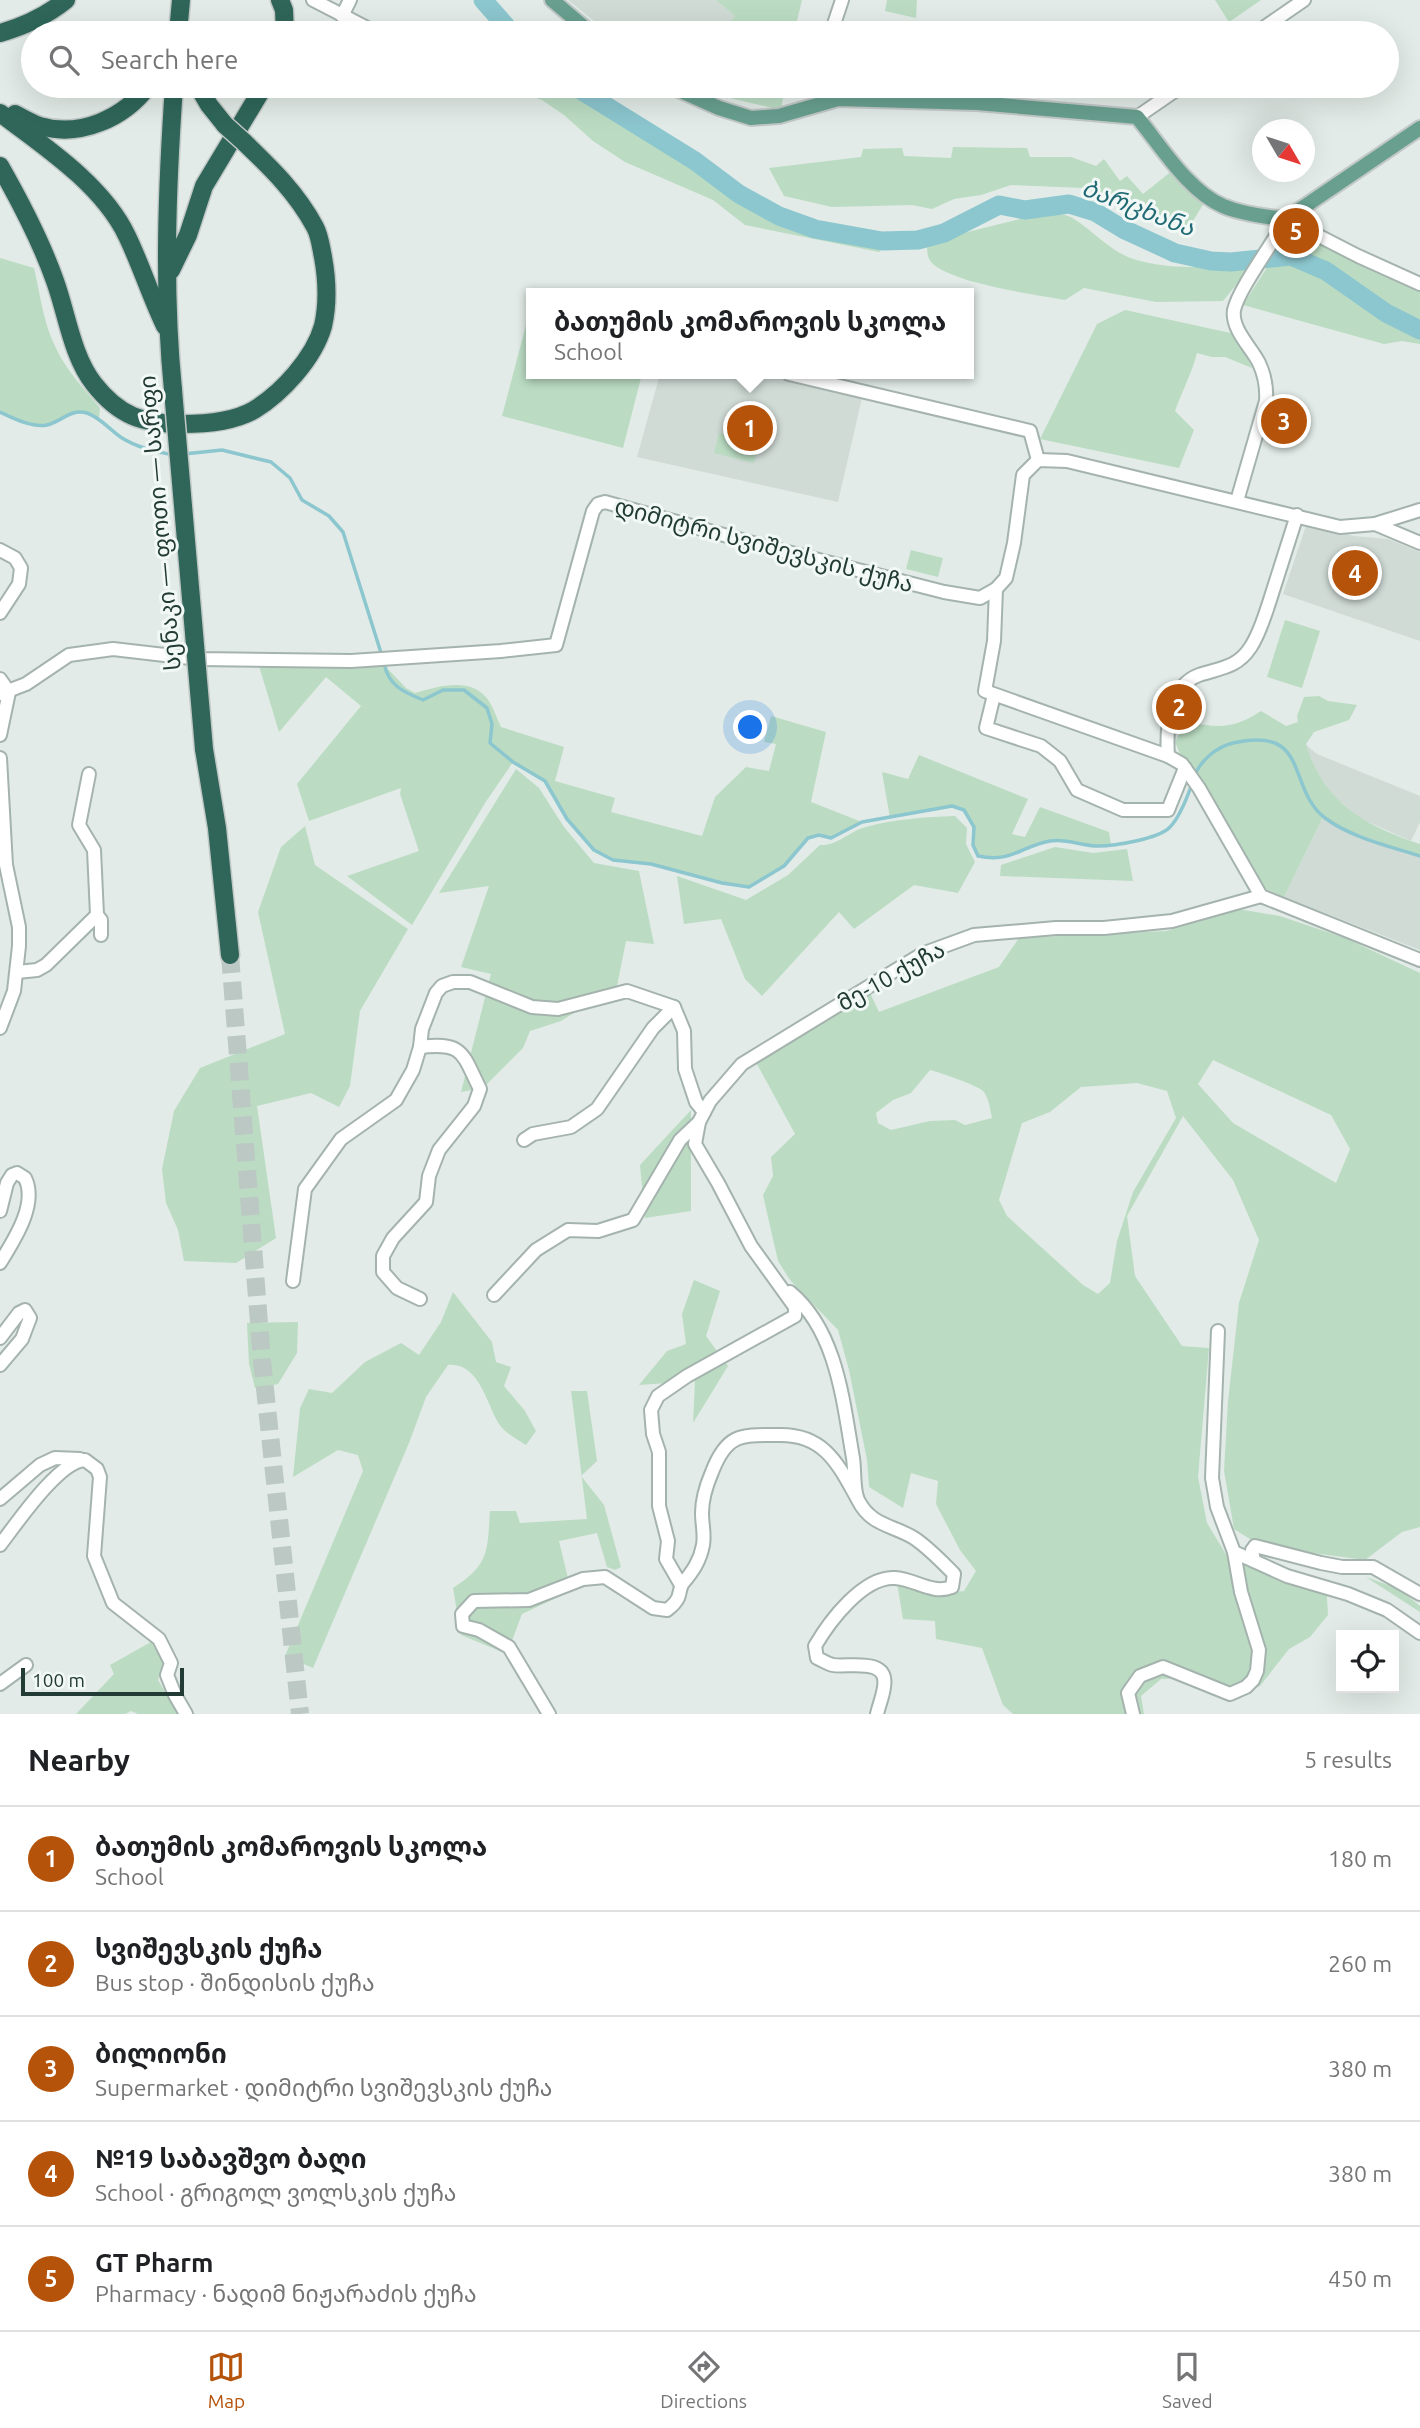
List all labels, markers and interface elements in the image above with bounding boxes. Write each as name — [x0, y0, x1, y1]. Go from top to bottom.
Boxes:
search box — [21, 21, 1399, 98]
icon: search — [45, 41, 83, 79]
text: Search here — [101, 45, 238, 74]
north arrow — [1252, 119, 1315, 182]
water label: ბარცხანა — [1078, 174, 1199, 243]
pin: 5 — [1273, 205, 1319, 257]
popup — [526, 288, 974, 379]
text: ბათუმის კომაროვის სკოლა — [554, 307, 946, 336]
text: School — [554, 339, 623, 364]
street label: სენაკი — ფოთი — სარფი — [134, 374, 187, 672]
pin: 3 — [1261, 395, 1307, 447]
pin: 1 — [727, 402, 773, 454]
street label: დიმიტრი სვიშევსკის ქუჩა — [612, 493, 916, 598]
pin: 4 — [1332, 547, 1378, 599]
pin: 2 — [1156, 681, 1202, 733]
your location — [733, 710, 767, 744]
street label: მე-10 ქუჩა — [833, 936, 950, 1017]
map controls — [1336, 1630, 1399, 1693]
button: locate — [1336, 1630, 1399, 1693]
scale bar — [21, 1665, 184, 1697]
text: 100 m — [32, 1669, 85, 1691]
text: Nearby — [28, 1743, 130, 1777]
text: 5 results — [1304, 1747, 1392, 1772]
text: ბათუმის კომაროვის სკოლა — [95, 1832, 487, 1861]
text: 1 — [45, 1846, 57, 1871]
text: 180 m — [1328, 1846, 1392, 1871]
text: School — [95, 1864, 164, 1889]
text: სვიშევსკის ქუჩა — [95, 1934, 322, 1963]
text: 2 — [45, 1951, 57, 1976]
text: 260 m — [1328, 1951, 1392, 1976]
text: Bus stop · შინდისის ქუჩა — [95, 1970, 375, 1995]
text: ბილიონი — [95, 2039, 227, 2068]
text: 3 — [45, 2056, 57, 2081]
text: 380 m — [1328, 2056, 1392, 2081]
text: Supermarket · დიმიტრი სვიშევსკის ქუჩა — [95, 2075, 552, 2100]
text: №19 საბავშვო ბაღი — [95, 2144, 366, 2173]
text: 4 — [45, 2161, 57, 2186]
text: 380 m — [1328, 2161, 1392, 2186]
text: School · გრიგოლ ვოლსკის ქუჩა — [95, 2180, 456, 2205]
text: GT Pharm — [95, 2248, 213, 2277]
text: 5 — [45, 2266, 57, 2291]
text: 450 m — [1328, 2266, 1392, 2291]
text: Pharmacy · ნადიმ ნიჟარაძის ქუჩა — [95, 2281, 477, 2306]
tab: Map — [207, 2348, 245, 2412]
tab: Directions — [660, 2348, 747, 2412]
tab: Saved — [1162, 2348, 1213, 2412]

